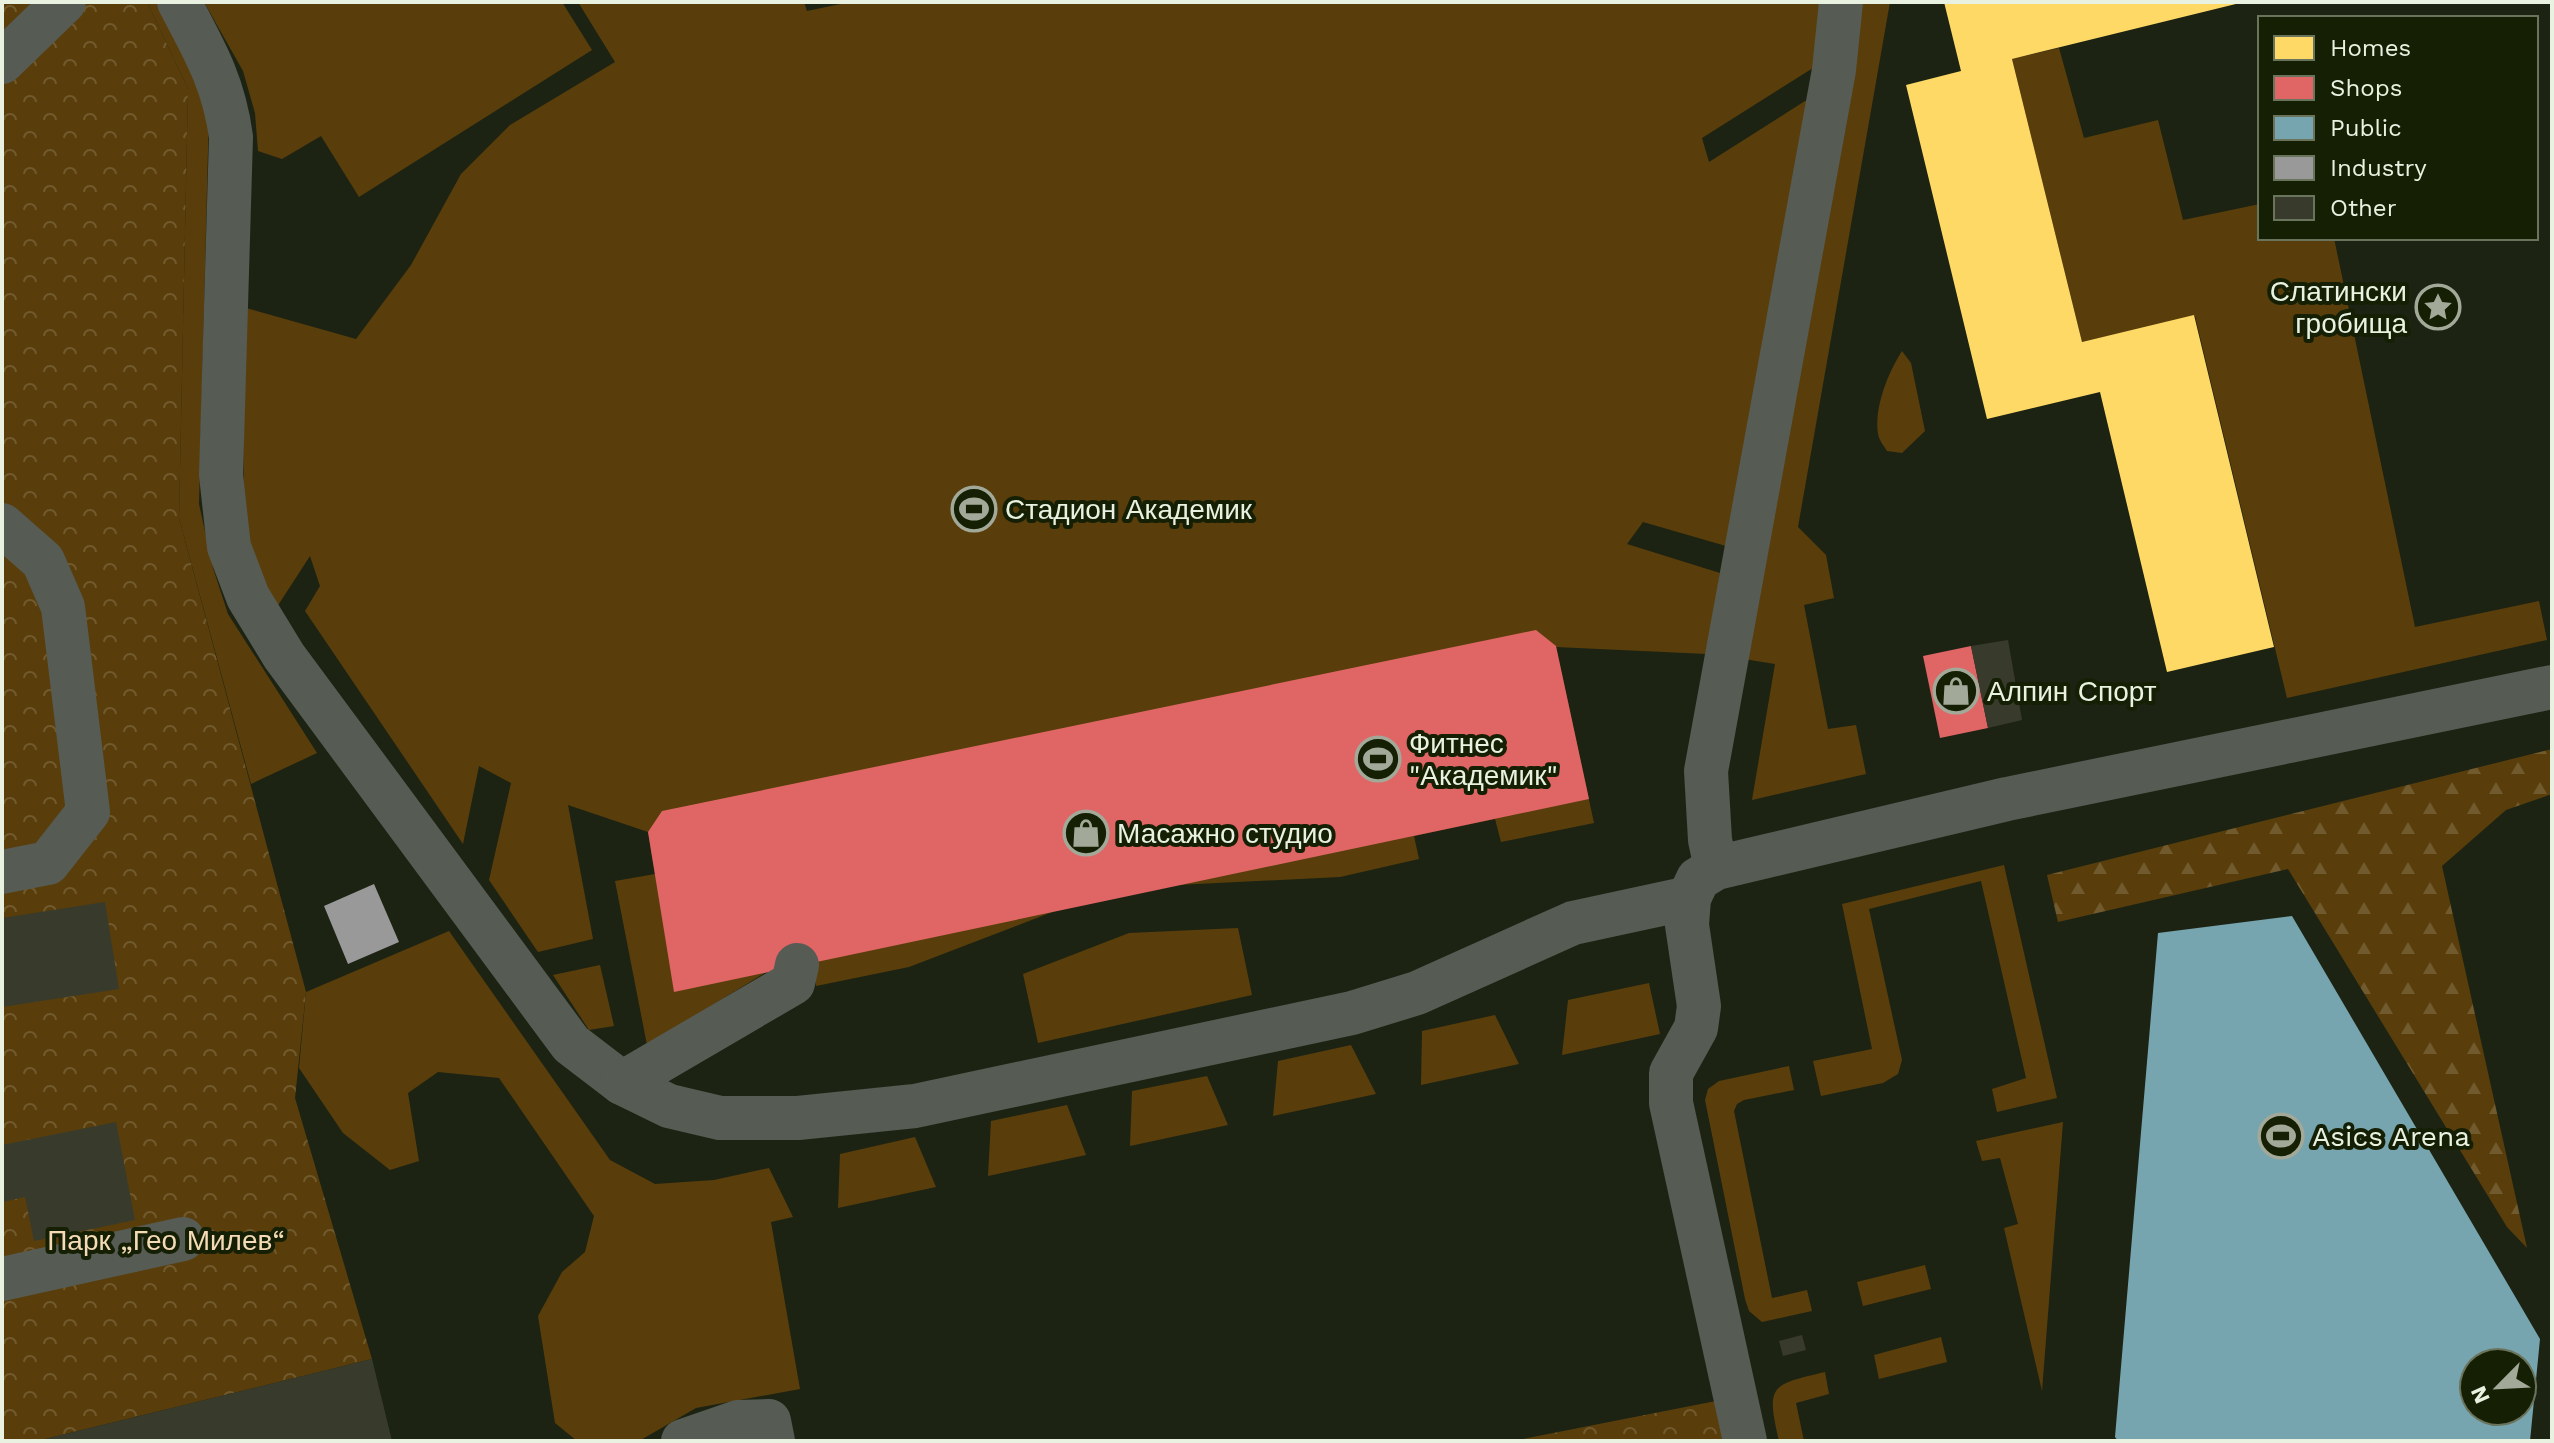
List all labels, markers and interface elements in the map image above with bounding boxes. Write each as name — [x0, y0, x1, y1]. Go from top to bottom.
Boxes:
legend — [2258, 16, 2538, 240]
text: Homes — [2330, 34, 2411, 62]
text: Shops — [2330, 74, 2402, 102]
text: Public — [2330, 114, 2402, 142]
text: Industry — [2330, 154, 2427, 182]
text: Other — [2330, 194, 2397, 222]
place label: Слатински гробища — [2270, 275, 2407, 340]
place icon: Слатински гробища — [2414, 283, 2462, 331]
sports icon: Стадион Академик — [950, 485, 998, 533]
place label: Стадион Академик — [1005, 493, 1253, 526]
shop icon: Алпин Спорт — [1932, 667, 1980, 715]
place label: Алпин Спорт — [1987, 675, 2157, 708]
place label: Фитнес "Академик" — [1409, 727, 1558, 792]
sports icon: Фитнес "Академик" — [1354, 735, 1402, 783]
shop icon: Масажно студио — [1062, 809, 1110, 857]
place label: Масажно студио — [1117, 817, 1333, 850]
sports icon: Asics Arena — [2257, 1112, 2305, 1160]
place label: Asics Arena — [2312, 1120, 2470, 1153]
park label: Парк „Гео Милев“ — [47, 1224, 285, 1257]
north arrow — [2458, 1347, 2538, 1427]
text: N — [2465, 1382, 2495, 1407]

